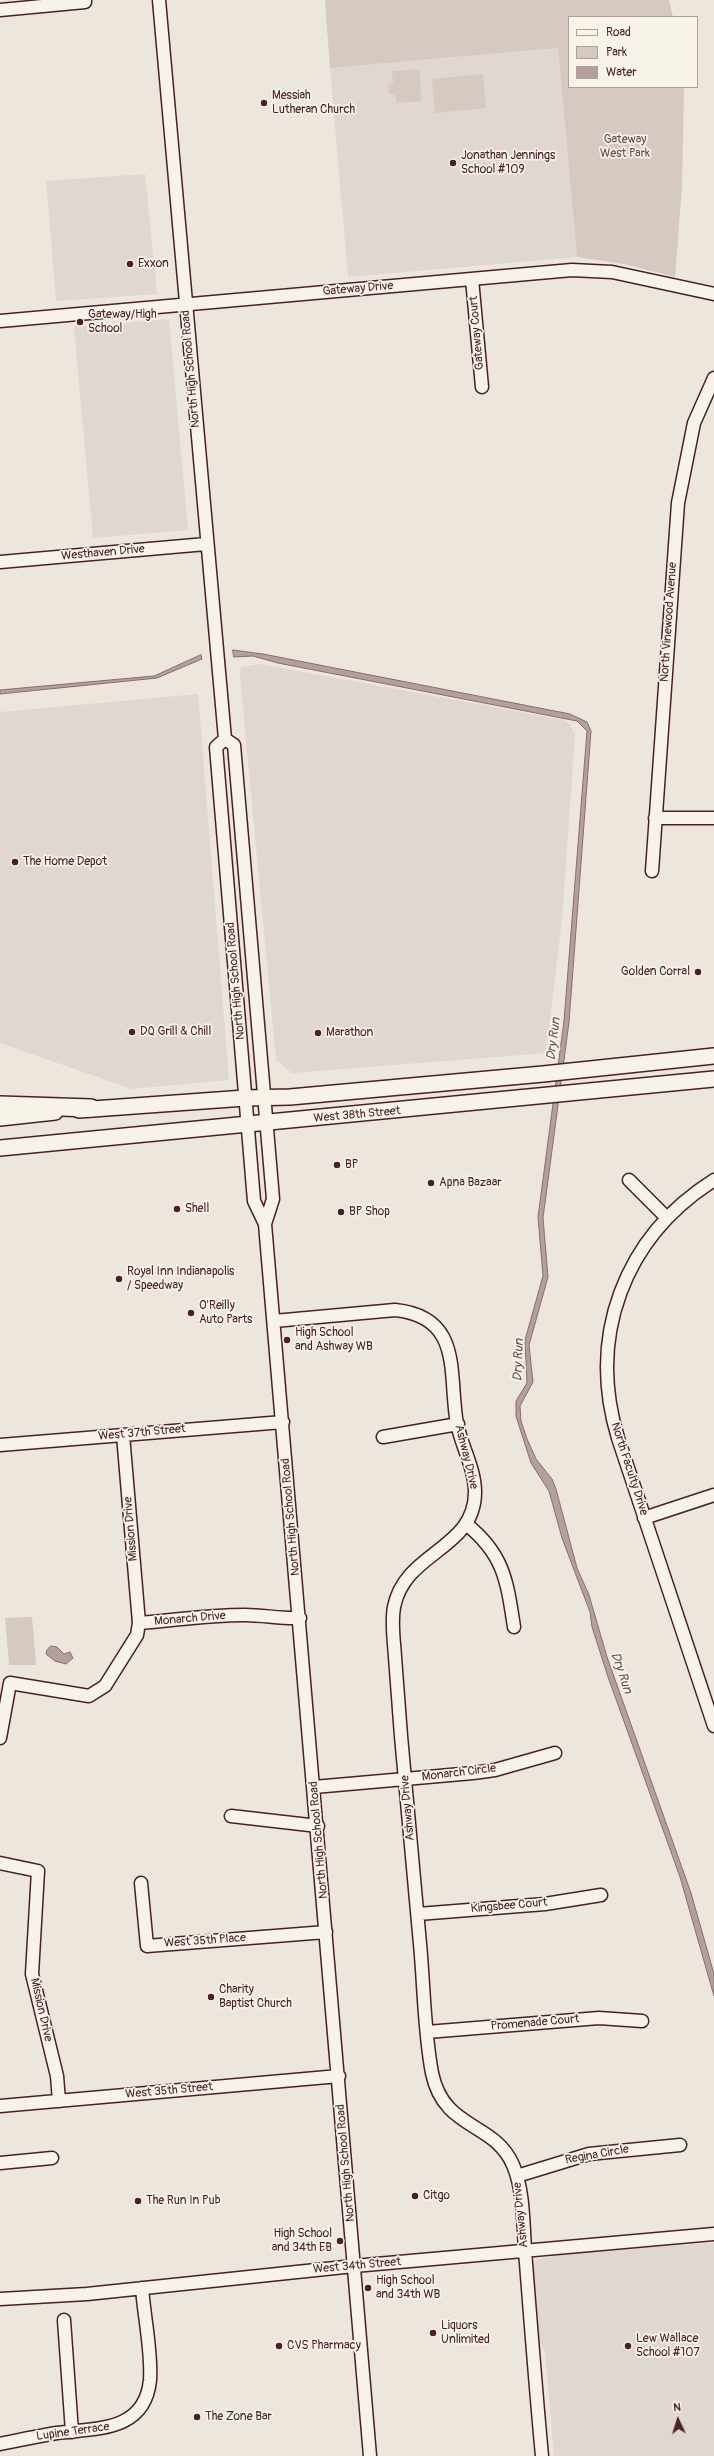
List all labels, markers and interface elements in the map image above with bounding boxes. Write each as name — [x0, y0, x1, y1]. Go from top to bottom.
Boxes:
legend — [568, 16, 698, 88]
text: Road — [606, 25, 631, 40]
text: Park — [606, 45, 627, 60]
text: Water — [606, 65, 637, 80]
place label: Messiah Lutheran Church — [272, 89, 355, 117]
marker: Messiah Lutheran Church — [259, 98, 269, 108]
park label: Gateway West Park — [600, 133, 650, 161]
place label: Jonathan Jennings School #109 — [461, 149, 555, 177]
marker: Jonathan Jennings School #109 — [448, 158, 458, 168]
place label: Exxon — [138, 257, 169, 271]
marker: Exxon — [125, 259, 135, 269]
street label: Gateway Drive — [322, 279, 394, 299]
street label: Gateway Court — [467, 295, 487, 371]
place label: Gateway/High School — [88, 308, 157, 336]
street label: North High School Road — [179, 310, 203, 428]
marker: Gateway/High School — [75, 317, 85, 327]
street label: Westhaven Drive — [61, 542, 145, 564]
street label: North Vinewood Avenue — [658, 562, 680, 682]
place label: The Home Depot — [23, 855, 107, 869]
marker: The Home Depot — [10, 857, 20, 867]
street label: North High School Road — [224, 922, 248, 1040]
place label: Golden Corral — [621, 965, 690, 979]
marker: Golden Corral — [693, 967, 703, 977]
water label: Dry Run — [544, 1017, 564, 1061]
place label: DQ Grill & Chill — [140, 1025, 211, 1039]
place label: Marathon — [326, 1026, 373, 1040]
marker: DQ Grill & Chill — [127, 1027, 137, 1037]
marker: Marathon — [313, 1028, 323, 1038]
street label: West 38th Street — [313, 1104, 401, 1126]
place label: BP — [345, 1158, 358, 1172]
marker: BP — [332, 1160, 342, 1170]
place label: Apna Bazaar — [439, 1176, 501, 1190]
marker: Apna Bazaar — [426, 1178, 436, 1188]
place label: Shell — [185, 1202, 209, 1216]
marker: Shell — [172, 1204, 182, 1214]
place label: BP Shop — [349, 1205, 390, 1219]
marker: BP Shop — [336, 1207, 346, 1217]
place label: Royal Inn Indianapolis / Speedway — [127, 1265, 234, 1293]
marker: Royal Inn Indianapolis / Speedway — [114, 1274, 124, 1284]
place label: O'Reilly Auto Parts — [199, 1299, 252, 1327]
marker: O'Reilly Auto Parts — [186, 1308, 196, 1318]
place label: High School and Ashway WB — [295, 1326, 373, 1354]
marker: High School and Ashway WB — [282, 1335, 292, 1345]
water label: Dry Run — [510, 1338, 528, 1382]
street label: North Faculty Drive — [607, 1421, 651, 1517]
street label: West 37th Street — [98, 1422, 186, 1444]
street label: Ashway Drive — [451, 1423, 481, 1491]
street label: North High School Road — [279, 1458, 303, 1576]
street label: Mission Drive — [121, 1496, 141, 1562]
street label: Monarch Drive — [154, 1609, 226, 1629]
water label: Dry Run — [607, 1650, 635, 1696]
street label: Monarch Circle — [421, 1761, 497, 1785]
street label: Ashway Drive — [398, 1775, 418, 1841]
street label: North High School Road — [307, 1781, 331, 1899]
street label: Kingsbee Court — [470, 1895, 548, 1917]
street label: West 35th Place — [163, 1931, 247, 1951]
street label: Mission Drive — [27, 1977, 55, 2043]
place label: Charity Baptist Church — [219, 1983, 292, 2011]
marker: Charity Baptist Church — [206, 1992, 216, 2002]
street label: Promenade Court — [490, 2012, 580, 2034]
street label: West 35th Street — [125, 2080, 213, 2102]
street label: North High School Road — [334, 2104, 358, 2222]
street label: Regina Circle — [564, 2142, 630, 2168]
street label: Ashway Drive — [510, 2182, 532, 2248]
place label: Citgo — [423, 2189, 450, 2203]
marker: Citgo — [410, 2191, 420, 2201]
place label: The Run In Pub — [146, 2194, 221, 2208]
marker: The Run In Pub — [133, 2196, 143, 2206]
place label: High School and 34th EB — [272, 2227, 332, 2255]
marker: High School and 34th EB — [335, 2236, 345, 2246]
street label: West 34th Street — [312, 2255, 402, 2277]
place label: High School and 34th WB — [376, 2274, 440, 2302]
marker: High School and 34th WB — [363, 2283, 373, 2293]
place label: Liquors Unlimited — [441, 2319, 490, 2347]
marker: Liquors Unlimited — [428, 2328, 438, 2338]
place label: Lew Wallace School #107 — [636, 2332, 700, 2360]
place label: CVS Pharmacy — [287, 2339, 361, 2353]
marker: CVS Pharmacy — [274, 2341, 284, 2351]
marker: Lew Wallace School #107 — [623, 2341, 633, 2351]
north arrow — [658, 2400, 698, 2440]
text: N — [673, 2401, 681, 2414]
place label: The Zone Bar — [205, 2410, 272, 2424]
marker: The Zone Bar — [192, 2412, 202, 2422]
street label: Lupine Terrace — [35, 2420, 111, 2444]

